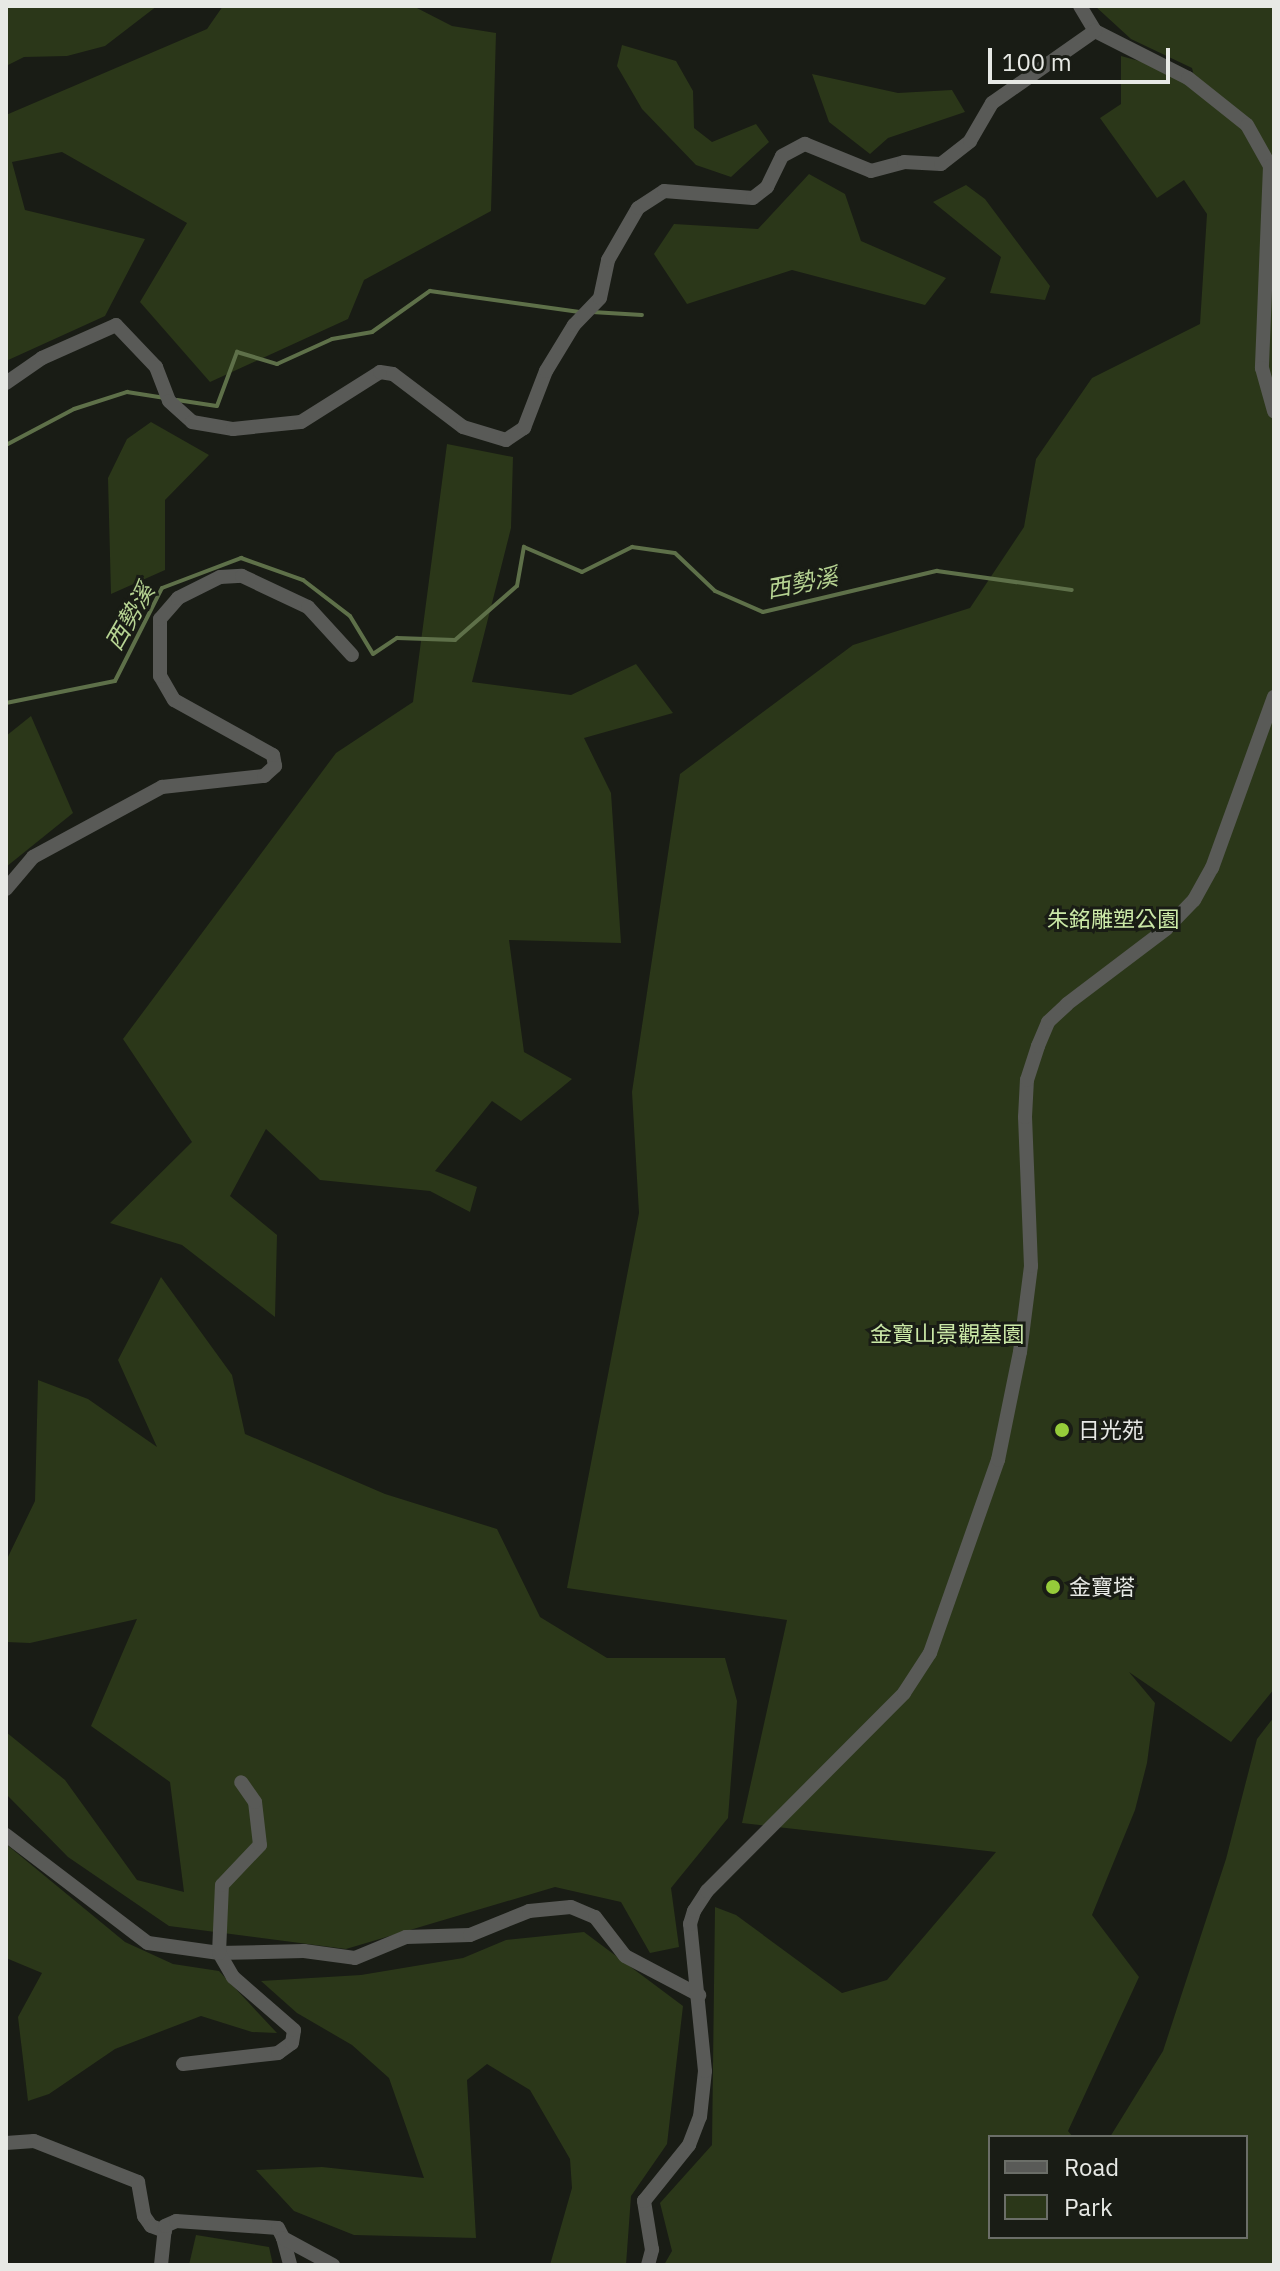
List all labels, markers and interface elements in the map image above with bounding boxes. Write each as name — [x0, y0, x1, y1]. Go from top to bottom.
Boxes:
scale bar — [992, 32, 1174, 82]
text: 100 m — [1002, 46, 1072, 78]
water label: 西勢溪 — [764, 562, 840, 604]
water label: 西勢溪 — [100, 579, 160, 655]
park label: 朱銘雕塑公園 — [1047, 906, 1179, 932]
park label: 金寶山景觀墓園 — [870, 1321, 1024, 1347]
place label: 日光苑 — [1078, 1417, 1144, 1443]
marker: 日光苑 — [1053, 1421, 1071, 1439]
place label: 金寶塔 — [1069, 1574, 1135, 1600]
marker: 金寶塔 — [1044, 1578, 1062, 1596]
legend — [988, 2135, 1248, 2239]
text: Road — [1064, 2151, 1119, 2183]
text: Park — [1064, 2191, 1113, 2223]

